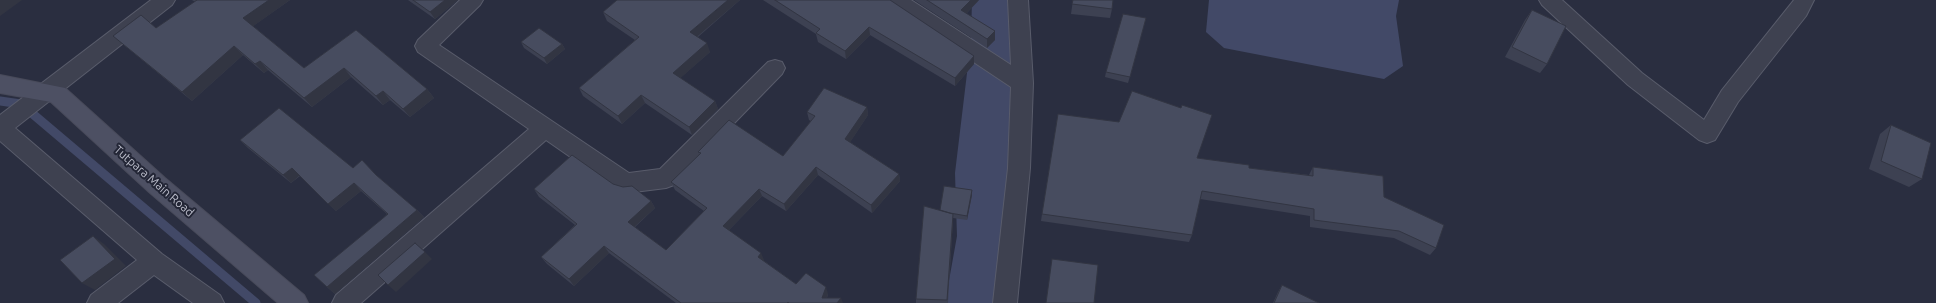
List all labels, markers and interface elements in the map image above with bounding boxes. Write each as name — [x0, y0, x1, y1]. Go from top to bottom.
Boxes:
street label: Tutpara Main Road — [111, 142, 197, 220]

